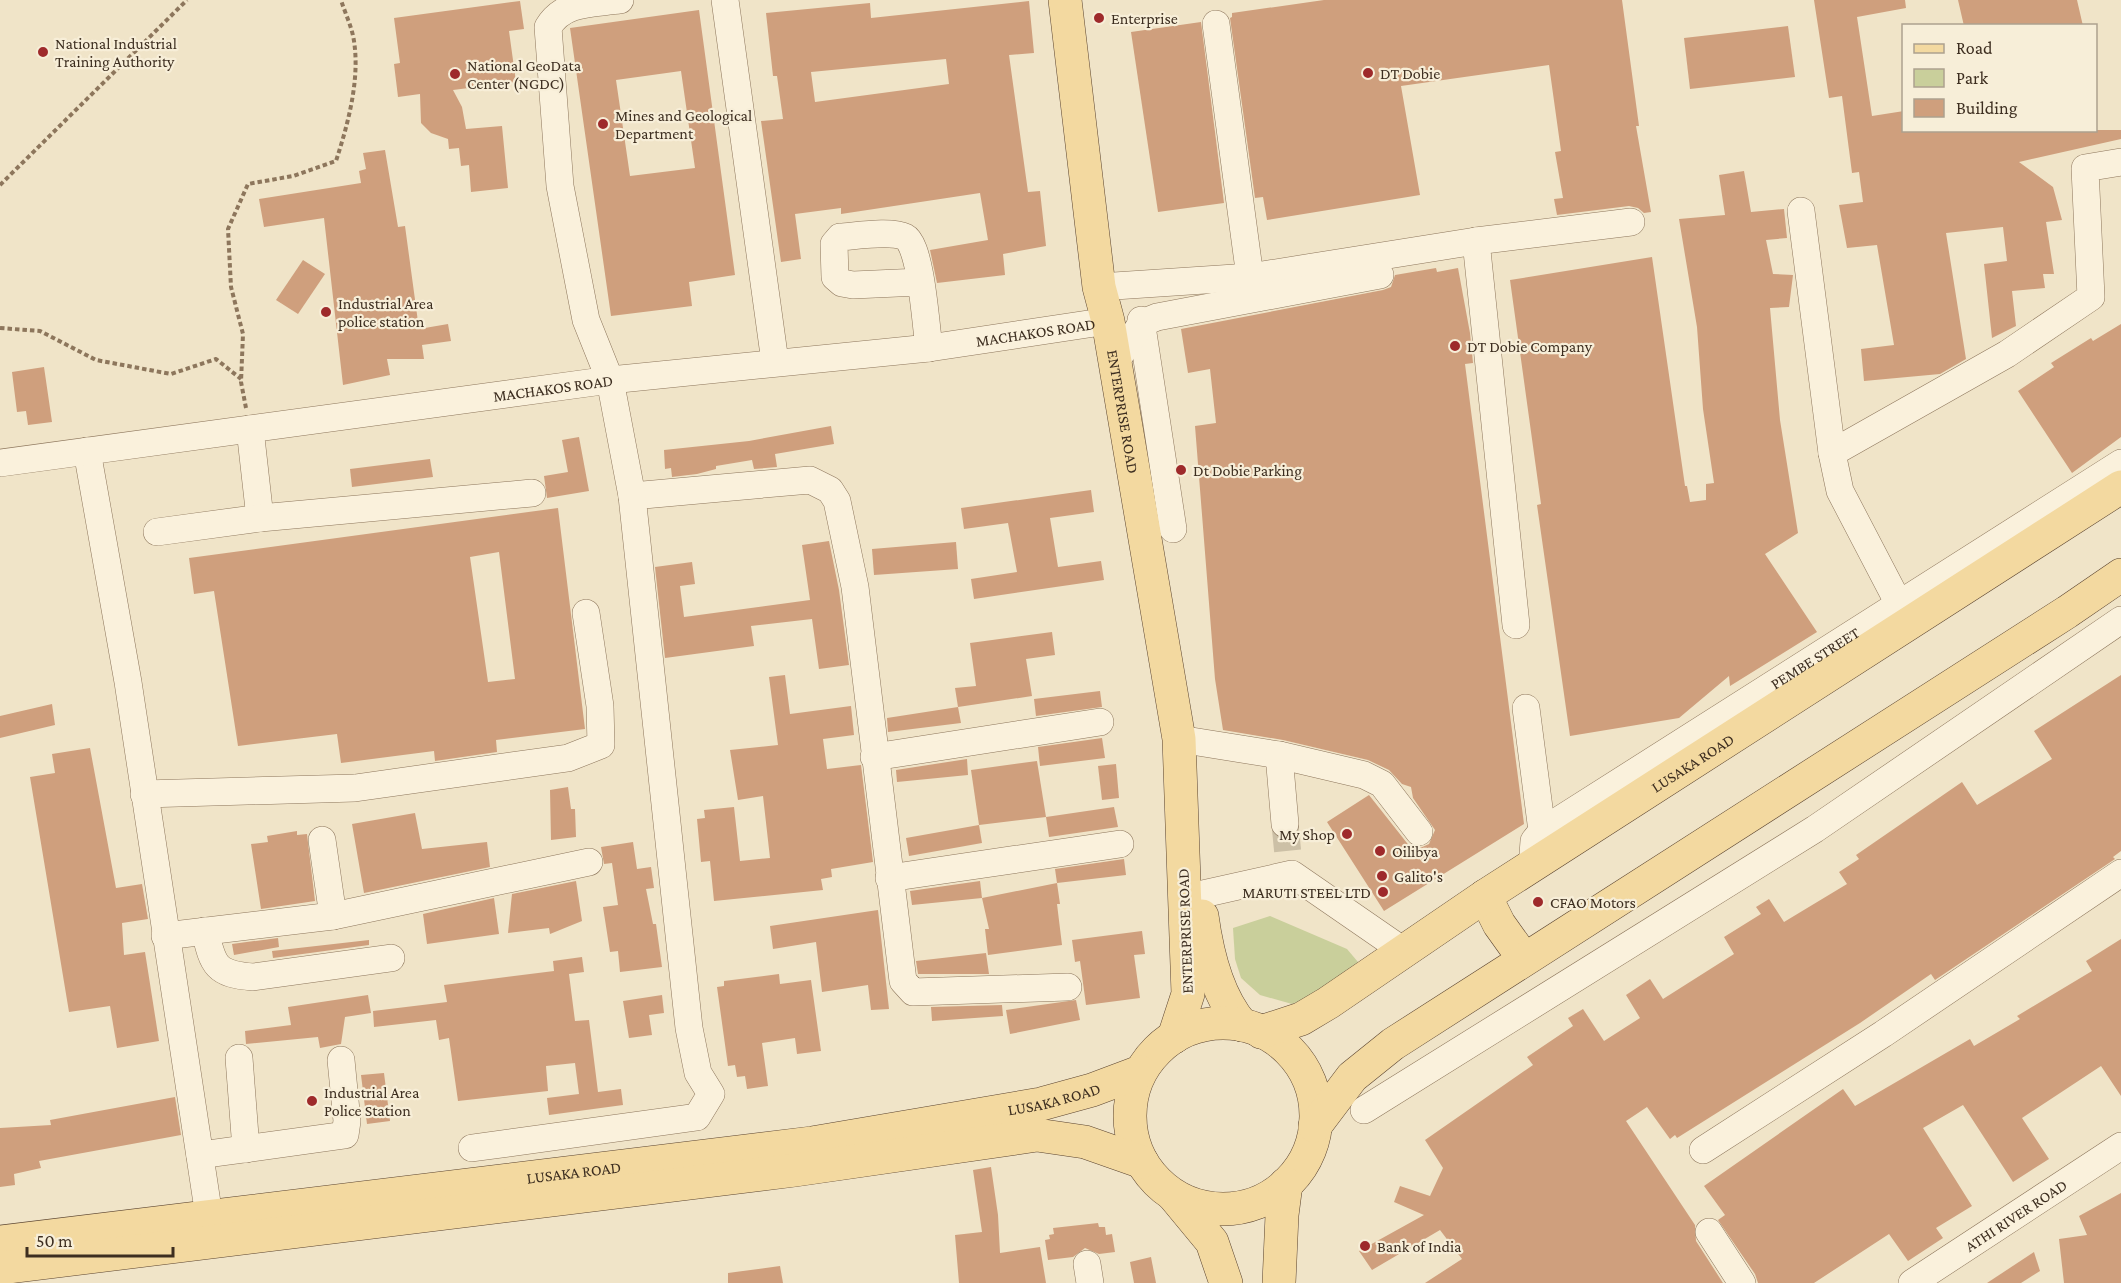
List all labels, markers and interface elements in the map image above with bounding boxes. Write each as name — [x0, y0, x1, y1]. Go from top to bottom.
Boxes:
place label: Enterprise — [1111, 10, 1178, 28]
marker: Enterprise — [1092, 11, 1106, 25]
legend — [1902, 24, 2097, 132]
place label: National Industrial Training Authority — [55, 35, 177, 71]
text: Road — [1956, 38, 1993, 58]
marker: National Industrial Training Authority — [36, 45, 50, 59]
place label: National GeoData Center (NGDC) — [467, 57, 582, 93]
place label: DT Dobie — [1380, 65, 1440, 82]
marker: DT Dobie — [1361, 66, 1375, 80]
marker: National GeoData Center (NGDC) — [448, 67, 462, 81]
text: Park — [1956, 68, 1988, 88]
text: Building — [1956, 98, 2018, 118]
place label: Mines and Geological Department — [615, 107, 752, 143]
marker: Mines and Geological Department — [596, 117, 610, 131]
place label: Industrial Area police station — [338, 295, 434, 331]
marker: Industrial Area police station — [319, 305, 333, 319]
street label: MACHAKOS ROAD — [975, 315, 1096, 349]
place label: DT Dobie Company — [1467, 338, 1593, 356]
marker: DT Dobie Company — [1448, 339, 1462, 353]
street label: ENTERPRISE ROAD — [1104, 348, 1142, 475]
street label: MACHAKOS ROAD — [492, 371, 614, 404]
place label: Dt Dobie Parking — [1193, 462, 1302, 480]
marker: Dt Dobie Parking — [1174, 463, 1188, 477]
street label: PEMBE STREET — [1767, 623, 1862, 692]
street label: LUSAKA ROAD — [1648, 730, 1737, 795]
place label: My Shop — [1279, 826, 1335, 844]
marker: My Shop — [1340, 827, 1354, 841]
place label: Oilibya — [1392, 843, 1439, 861]
marker: Oilibya — [1373, 844, 1387, 858]
street label: ENTERPRISE ROAD — [1174, 868, 1196, 994]
place label: Galito's — [1394, 868, 1443, 885]
marker: Galito's — [1375, 869, 1389, 883]
place label: MARUTI STEEL LTD — [1242, 884, 1371, 901]
marker: MARUTI STEEL LTD — [1376, 885, 1390, 899]
place label: CFAO Motors — [1550, 894, 1636, 911]
marker: CFAO Motors — [1531, 895, 1545, 909]
street label: LUSAKA ROAD — [1006, 1079, 1103, 1118]
place label: Industrial Area Police Station — [324, 1084, 420, 1119]
marker: Industrial Area Police Station — [305, 1094, 319, 1108]
street label: LUSAKA ROAD — [526, 1158, 622, 1186]
street label: ATHI RIVER ROAD — [1962, 1176, 2070, 1254]
scale bar — [27, 1220, 172, 1258]
text: 50 m — [36, 1231, 73, 1251]
place label: Bank of India — [1377, 1238, 1462, 1255]
marker: Bank of India — [1358, 1239, 1372, 1253]

